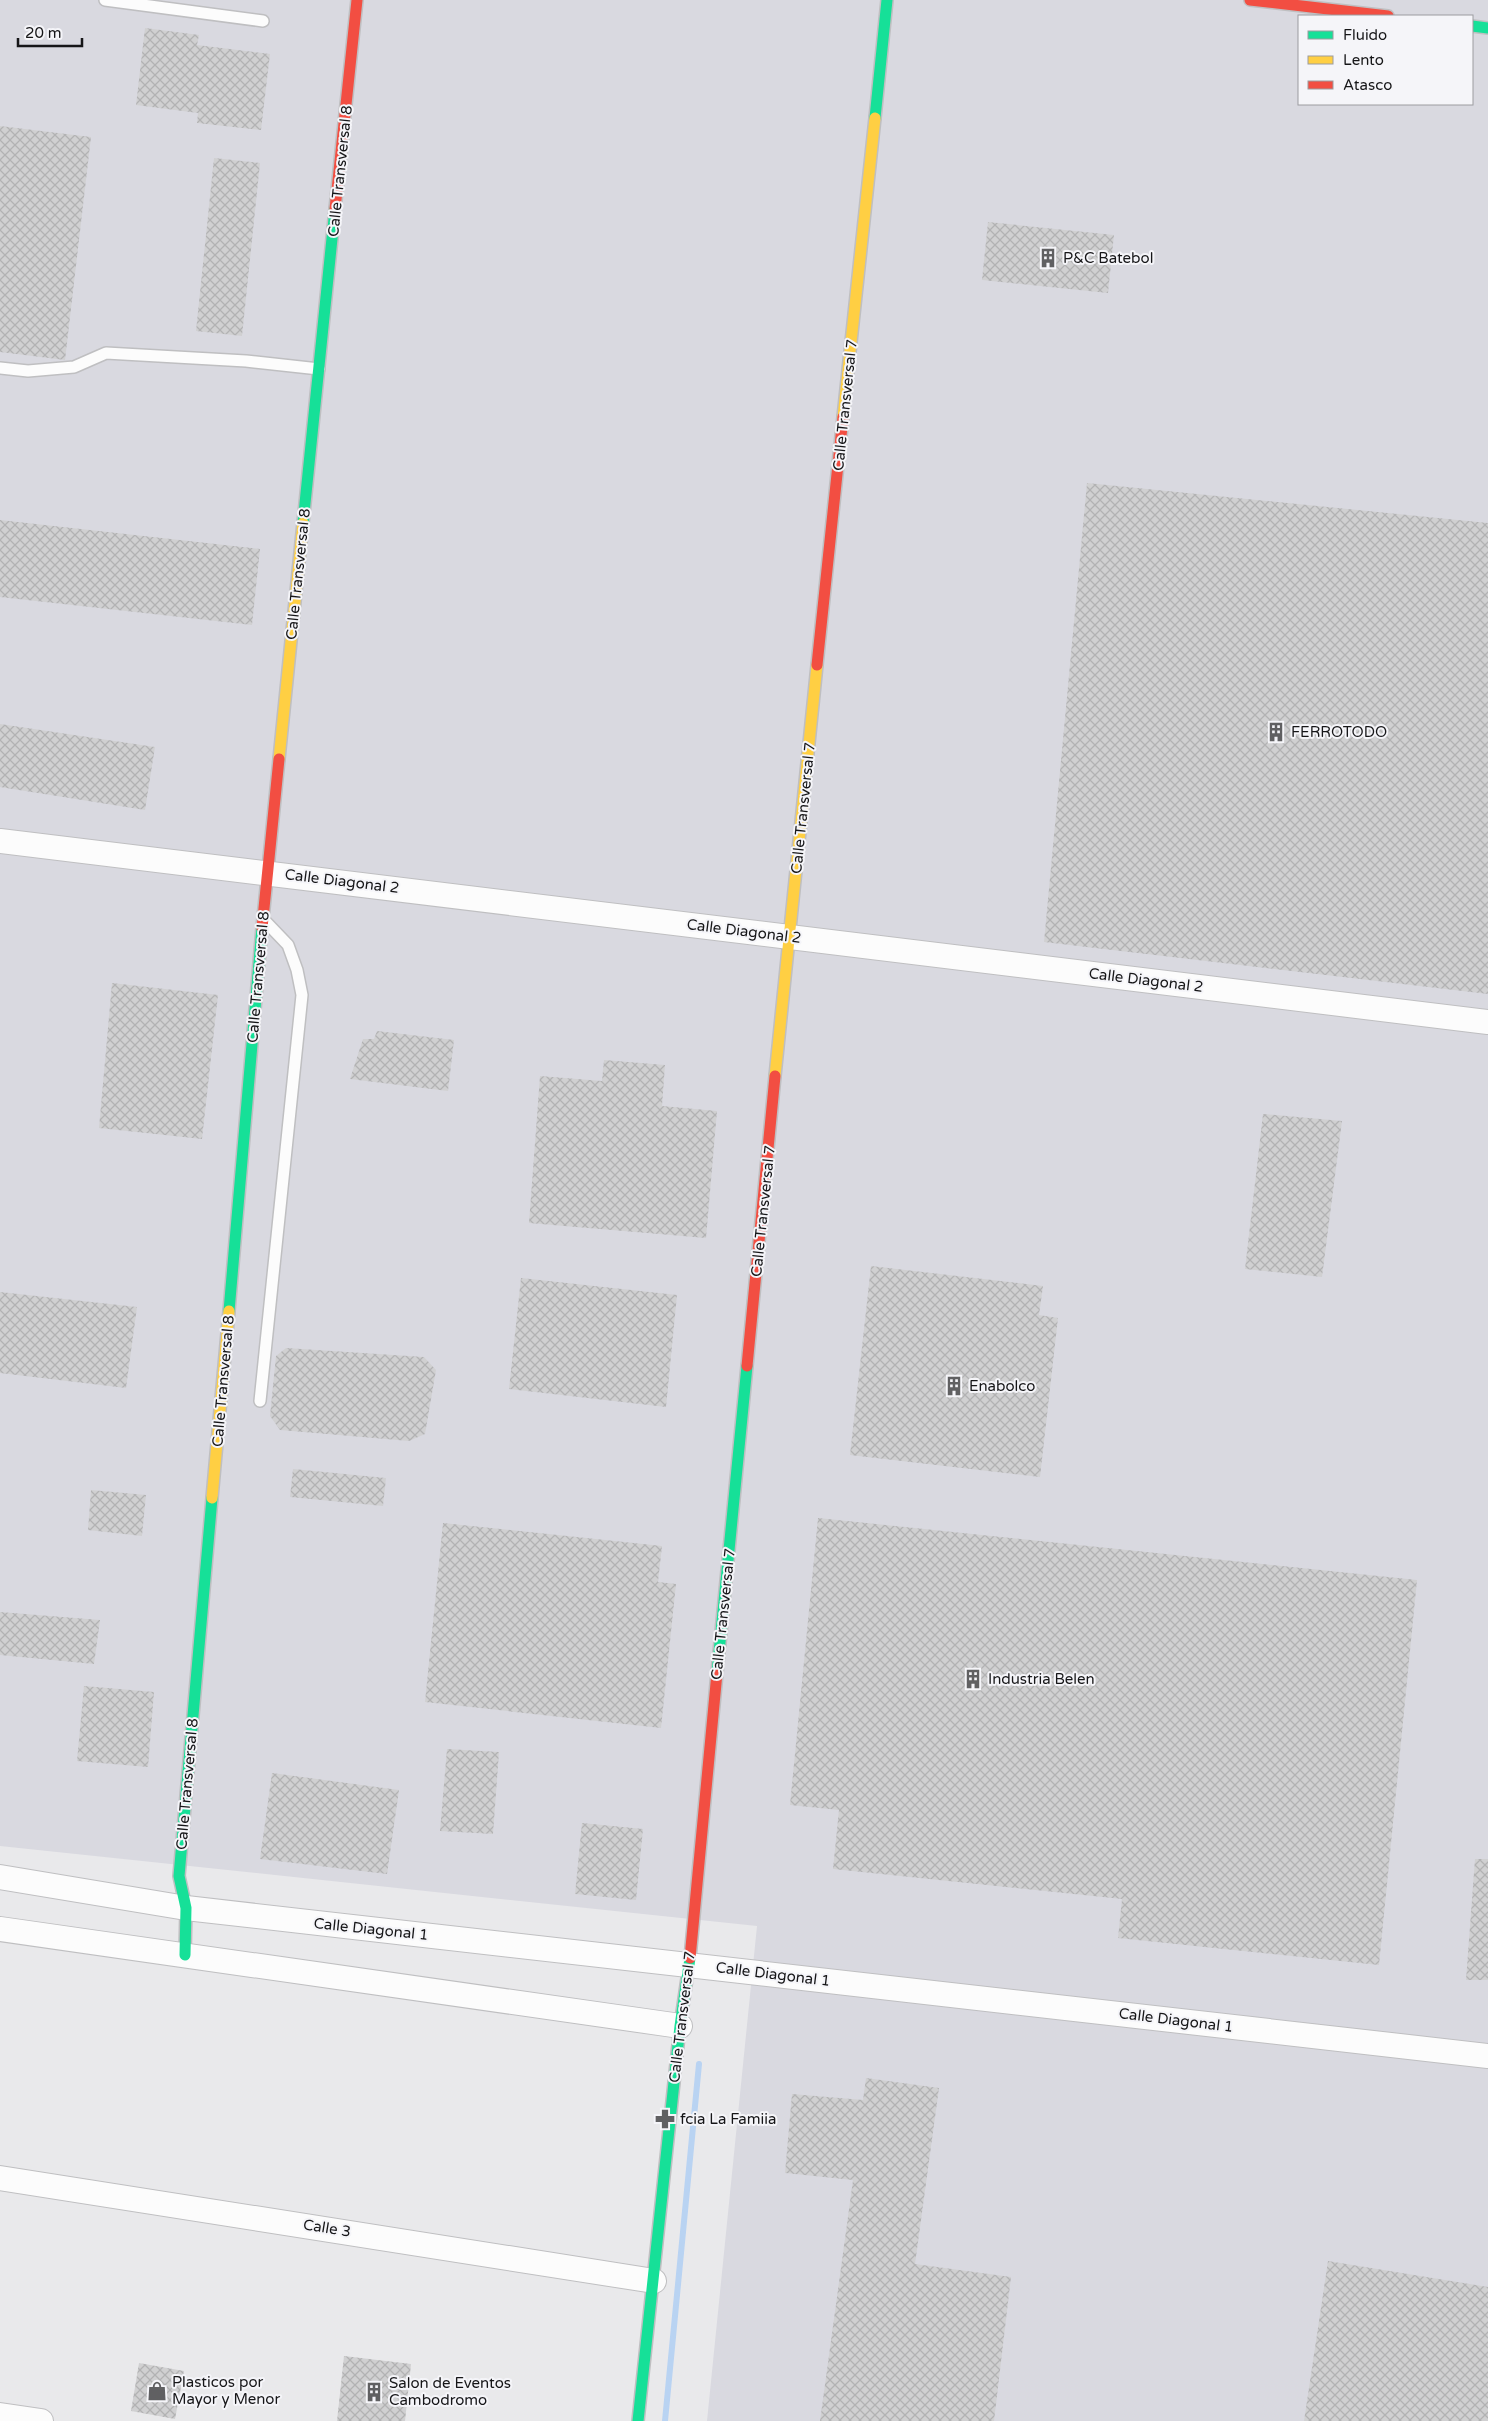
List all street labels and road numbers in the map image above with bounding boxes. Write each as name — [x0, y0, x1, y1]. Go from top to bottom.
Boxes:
street label: Calle Transversal 8 — [324, 104, 356, 238]
street label: Calle Transversal 7 — [829, 338, 861, 472]
street label: Calle Transversal 8 — [282, 507, 314, 641]
street label: Calle Transversal 7 — [787, 741, 819, 875]
street label: Calle Diagonal 2 — [284, 865, 400, 897]
street label: Calle Transversal 8 — [243, 910, 273, 1044]
street label: Calle Diagonal 2 — [686, 915, 802, 947]
street label: Calle Diagonal 2 — [1088, 964, 1204, 996]
street label: Calle Transversal 7 — [747, 1144, 779, 1278]
street label: Calle Transversal 8 — [208, 1314, 238, 1448]
street label: Calle Transversal 7 — [707, 1547, 739, 1681]
street label: Calle Transversal 8 — [172, 1717, 202, 1851]
street label: Calle Diagonal 1 — [313, 1914, 429, 1944]
street label: Calle Transversal 7 — [665, 1950, 699, 2084]
street label: Calle Diagonal 1 — [715, 1958, 831, 1990]
street label: Calle Diagonal 1 — [1118, 2004, 1234, 2036]
street label: Calle 3 — [302, 2215, 352, 2241]

